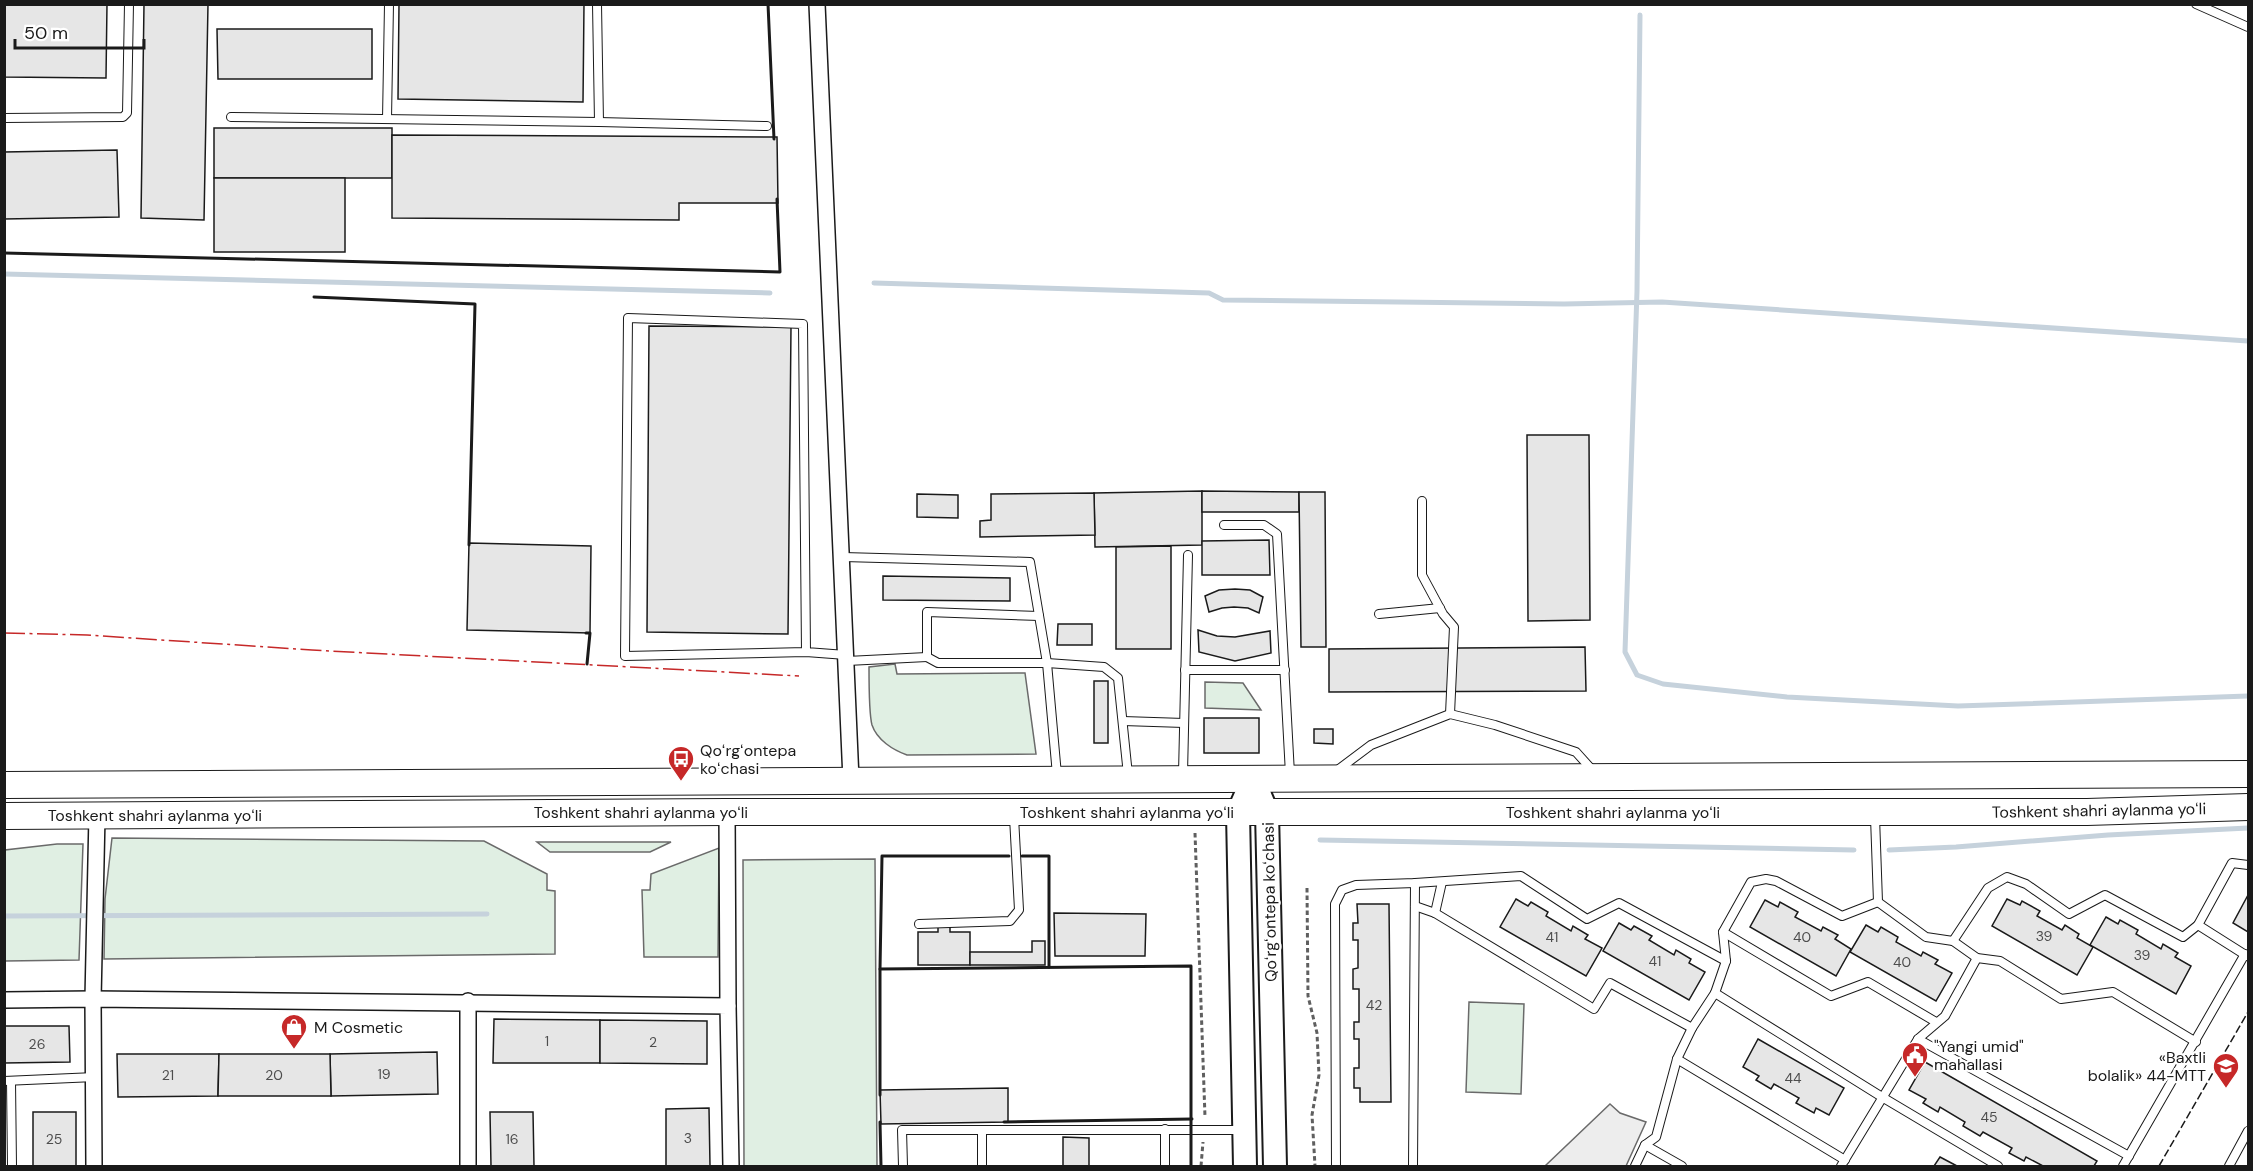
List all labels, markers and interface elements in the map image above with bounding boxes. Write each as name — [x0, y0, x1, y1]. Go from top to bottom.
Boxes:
scale bar — [15, 12, 144, 50]
text: 50 m — [24, 21, 68, 45]
place label: Qoʻrgʻontepa koʻchasi — [700, 740, 796, 779]
bus stop icon: Qoʻrgʻontepa koʻchasi — [666, 744, 696, 782]
street label: Toshkent shahri aylanma yoʻli — [1992, 798, 2206, 823]
street label: Toshkent shahri aylanma yoʻli — [534, 802, 748, 823]
street label: Toshkent shahri aylanma yoʻli — [1020, 802, 1234, 823]
street label: Toshkent shahri aylanma yoʻli — [1506, 802, 1720, 823]
street label: Toshkent shahri aylanma yoʻli — [48, 805, 262, 826]
street label: Qoʻrgʻontepa koʻchasi — [1258, 822, 1281, 982]
house number: 39 — [2036, 927, 2053, 945]
house number: 41 — [1546, 928, 1558, 946]
house number: 40 — [1793, 928, 1811, 946]
house number: 39 — [2134, 946, 2151, 964]
house number: 41 — [1649, 952, 1661, 970]
house number: 40 — [1893, 953, 1911, 971]
house number: 42 — [1366, 996, 1382, 1014]
shop icon: M Cosmetic — [279, 1012, 309, 1050]
place label: M Cosmetic — [314, 1017, 403, 1038]
house number: 1 — [545, 1032, 549, 1050]
house number: 2 — [649, 1033, 657, 1051]
house number: 26 — [29, 1035, 45, 1053]
place label: "Yangi umid" mahallasi — [1934, 1036, 2024, 1075]
public building icon: "Yangi umid" mahallasi — [1900, 1040, 1930, 1078]
place label: «Baxtli bolalik» 44-MTT — [2088, 1047, 2206, 1086]
school or university icon: «Baxtli bolalik» 44-MTT — [2211, 1051, 2241, 1089]
house number: 19 — [377, 1065, 391, 1083]
house number: 21 — [162, 1066, 174, 1084]
house number: 20 — [265, 1066, 283, 1084]
house number: 44 — [1785, 1069, 1802, 1087]
house number: 45 — [1980, 1108, 1998, 1126]
house number: 3 — [684, 1129, 692, 1147]
house number: 25 — [46, 1130, 62, 1148]
house number: 16 — [505, 1130, 519, 1148]

